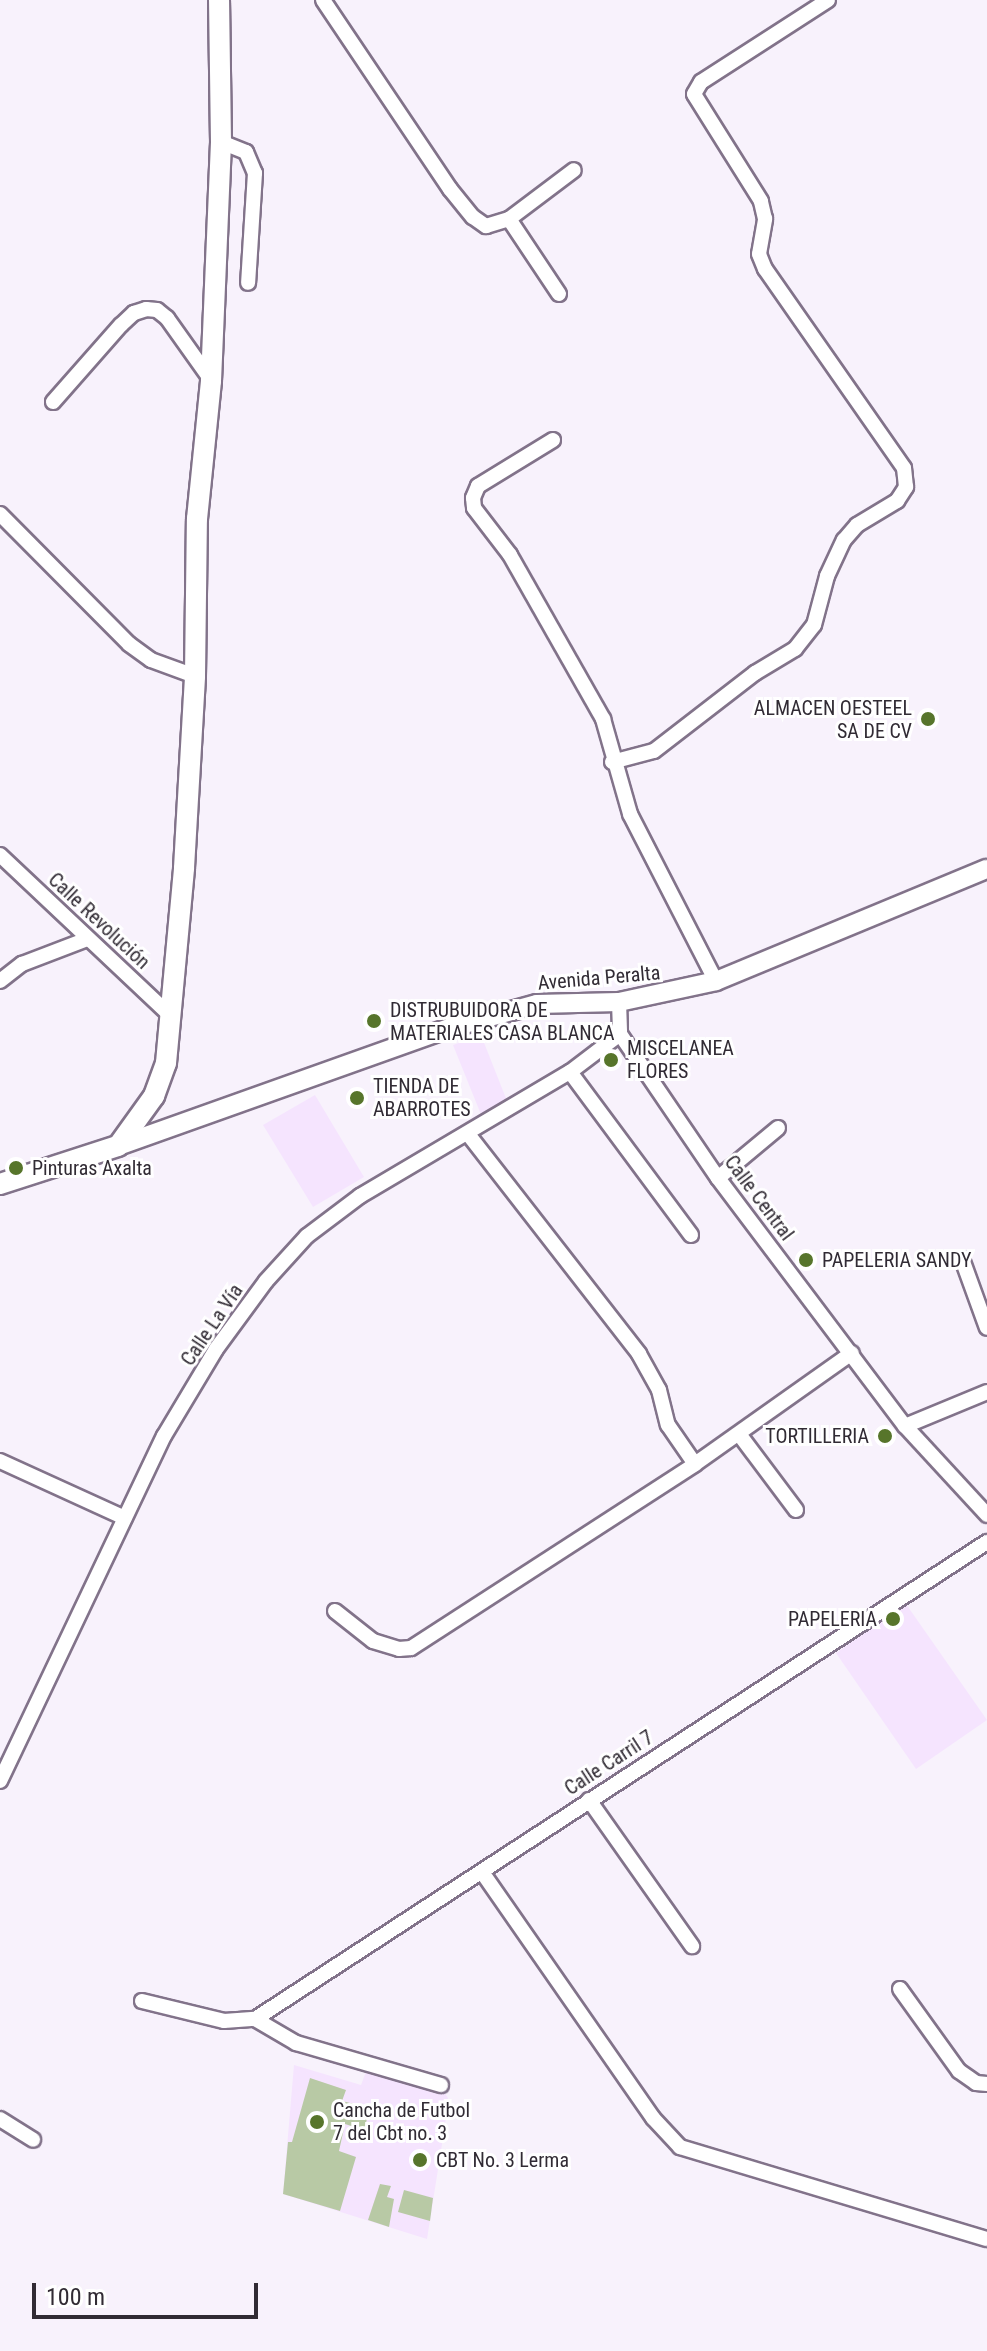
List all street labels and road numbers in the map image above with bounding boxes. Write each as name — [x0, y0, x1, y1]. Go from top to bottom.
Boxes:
street label: Calle Revolución — [43, 868, 155, 974]
street label: Avenida Peralta — [537, 961, 661, 995]
street label: Calle Central — [719, 1151, 799, 1245]
street label: Calle La Vía — [176, 1280, 248, 1370]
street label: Calle Carril 7 — [560, 1725, 658, 1801]

